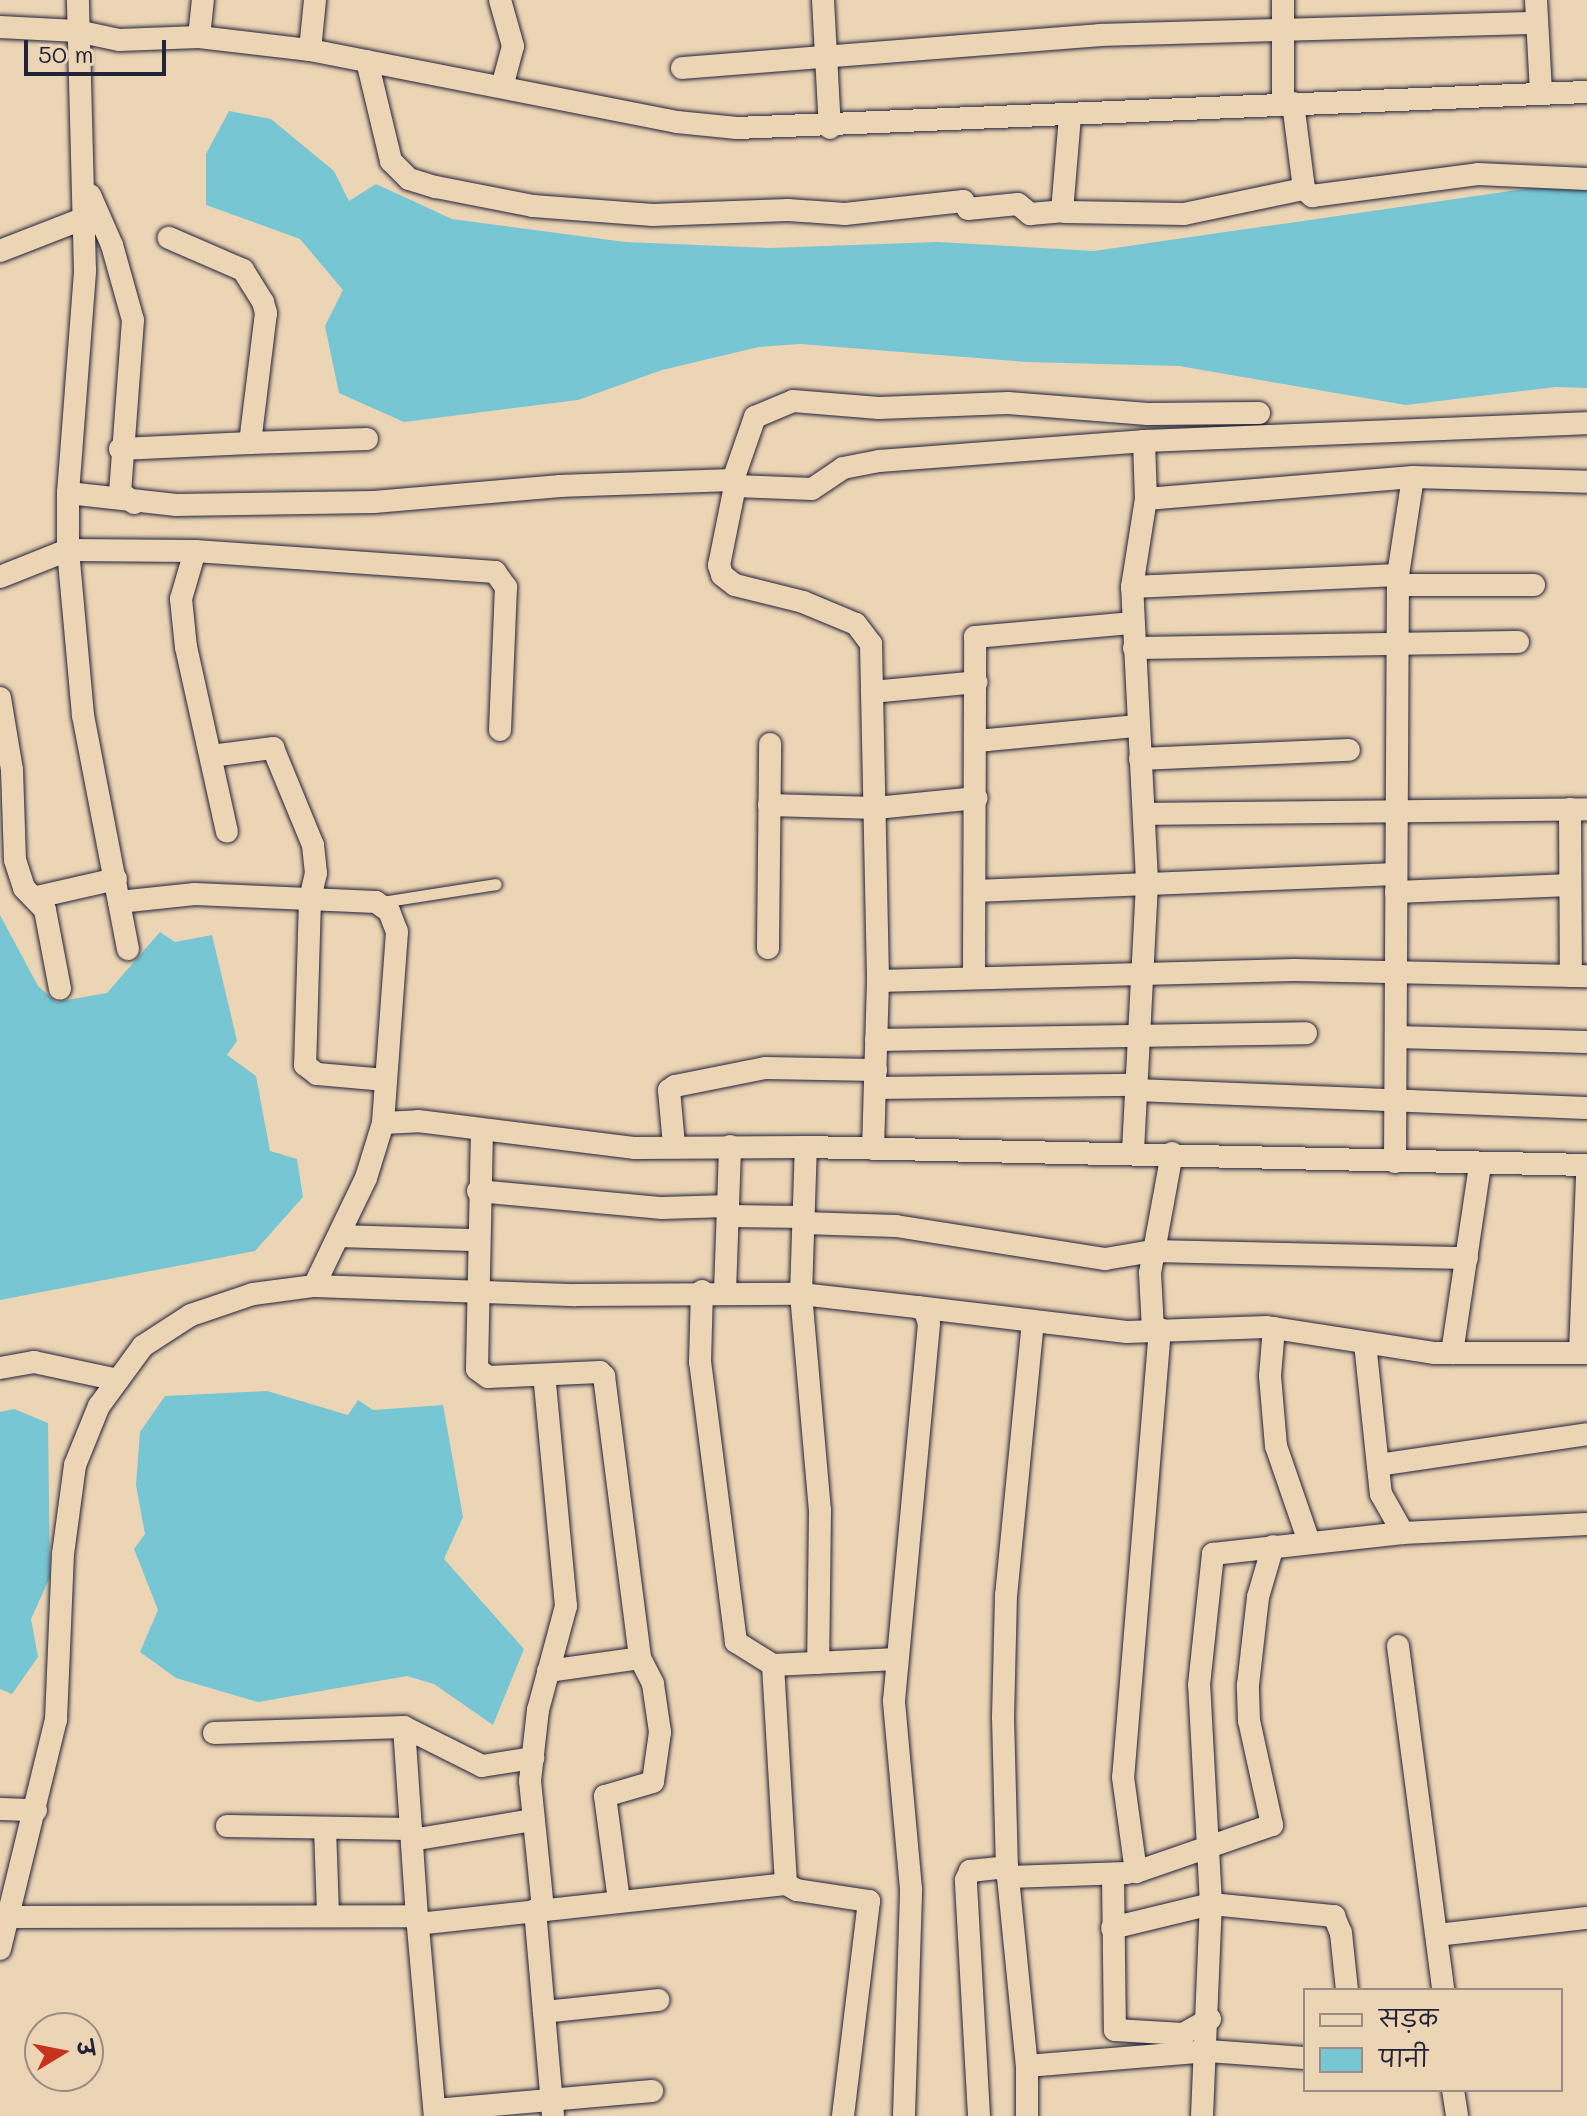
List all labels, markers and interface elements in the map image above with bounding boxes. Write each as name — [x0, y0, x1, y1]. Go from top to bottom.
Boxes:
scale bar — [28, 24, 170, 74]
text: 50 m — [38, 38, 94, 69]
legend — [1303, 1988, 1563, 2092]
text: सड़क — [1379, 2002, 1438, 2033]
north arrow — [24, 2012, 104, 2092]
text: उ — [71, 2038, 102, 2058]
text: पानी — [1379, 2042, 1428, 2073]

